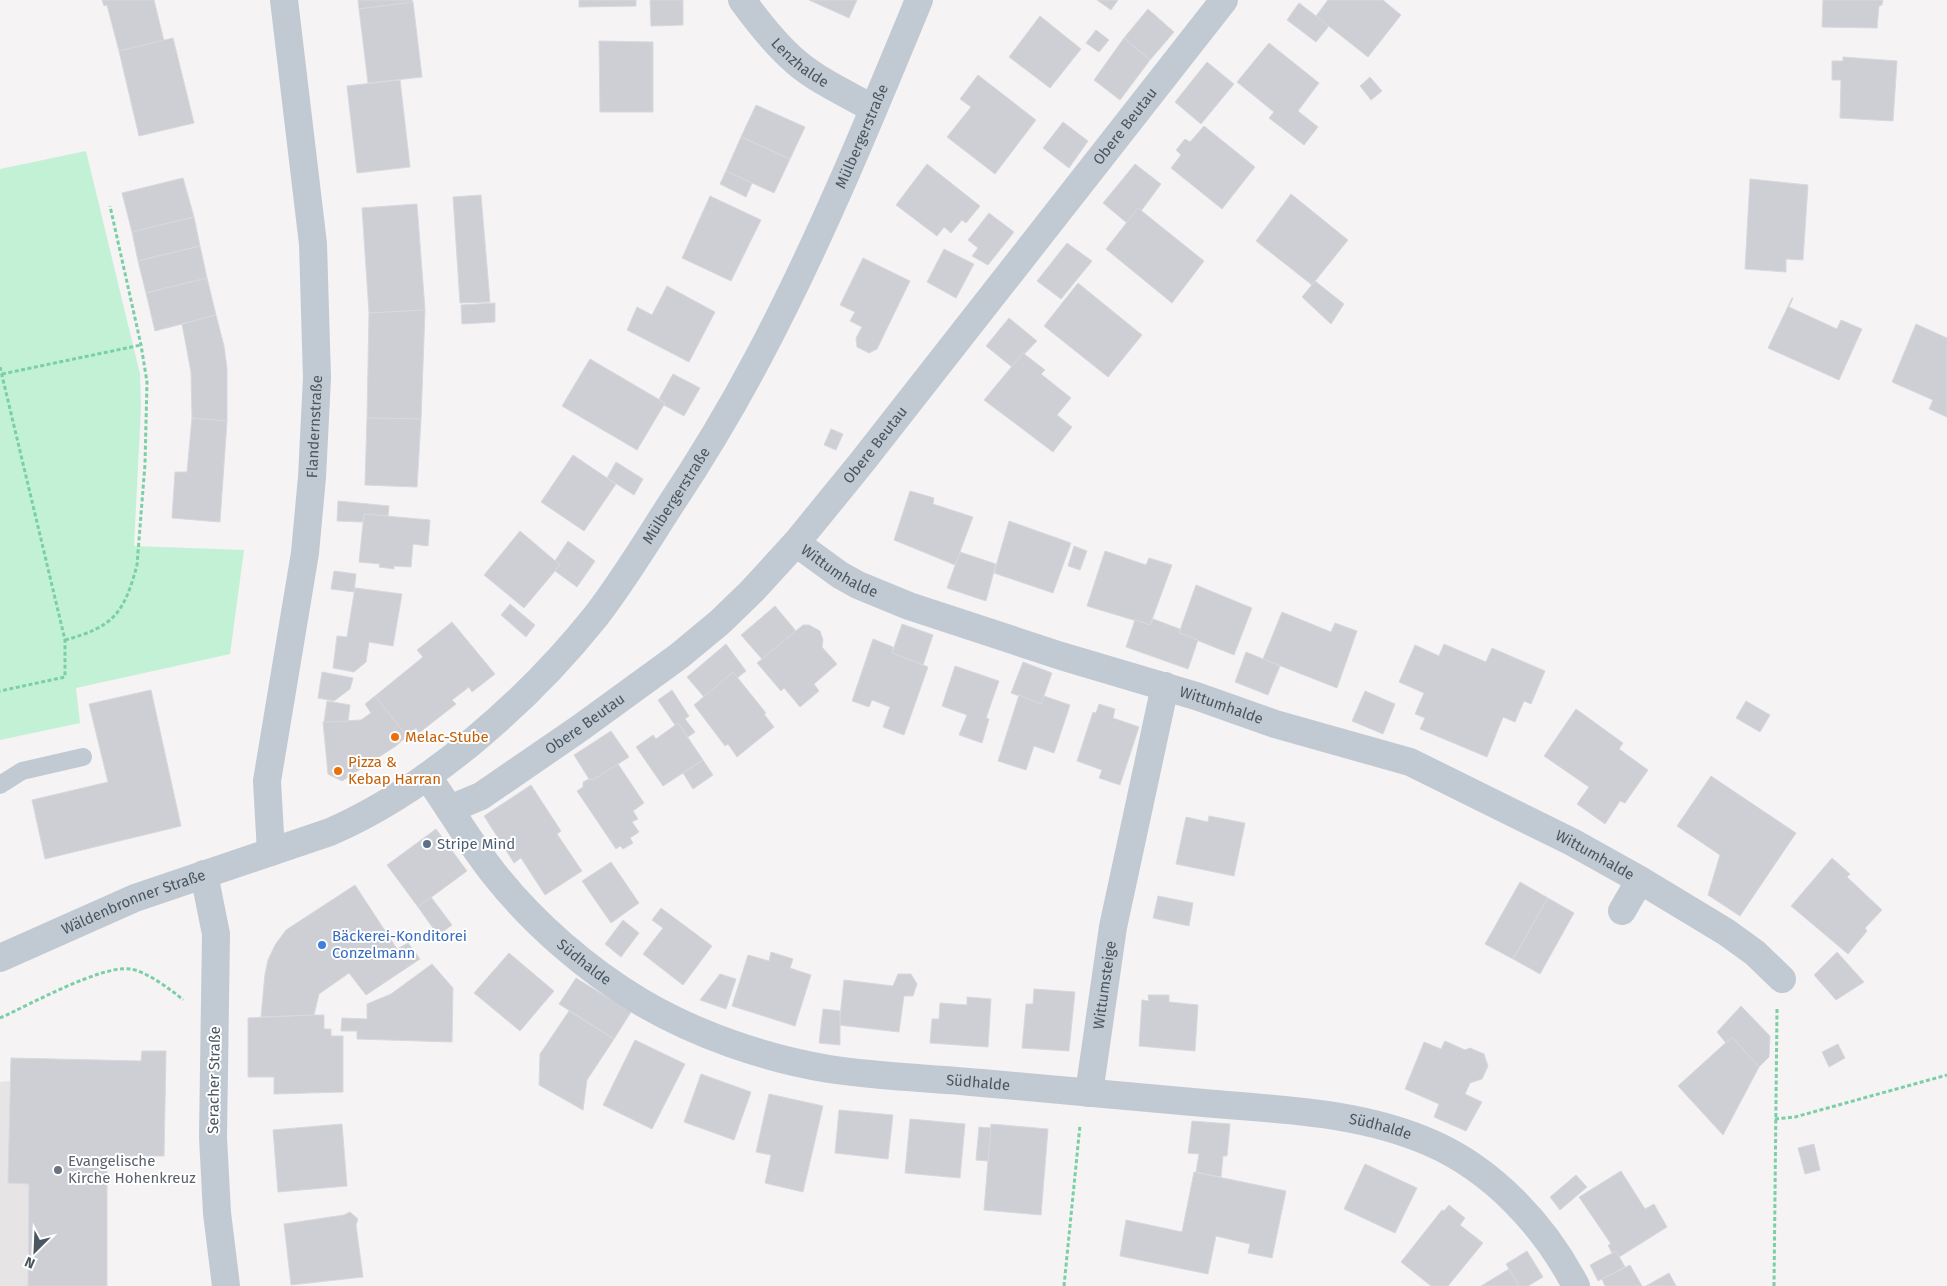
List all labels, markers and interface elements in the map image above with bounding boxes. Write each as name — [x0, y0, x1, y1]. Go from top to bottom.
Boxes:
street label: Lenzhalde — [767, 34, 832, 91]
street label: Mülbergerstraße — [832, 81, 892, 191]
street label: Obere Beutau — [1089, 84, 1161, 169]
street label: Flandernstraße — [303, 375, 326, 479]
street label: Obere Beutau — [839, 403, 911, 487]
street label: Mülbergerstraße — [639, 444, 714, 547]
street label: Wittumhalde — [797, 541, 881, 601]
street label: Wittumhalde — [1177, 683, 1266, 728]
street label: Obere Beutau — [542, 690, 628, 758]
place label: Melac-Stube — [405, 728, 489, 746]
marker: Melac-Stube — [389, 731, 401, 743]
place label: Pizza & Kebap Harran — [348, 753, 441, 788]
marker: Pizza & Kebap Harran — [332, 765, 344, 777]
street label: Wittumhalde — [1552, 826, 1637, 884]
place label: Stripe Mind — [437, 835, 515, 853]
marker: Stripe Mind — [421, 838, 433, 850]
street label: Wäldenbronner Straße — [59, 866, 208, 938]
place label: Bäckerei-Konditorei Conzelmann — [332, 927, 467, 962]
street label: Südhalde — [553, 935, 615, 989]
marker: Bäckerei-Konditorei Conzelmann — [316, 939, 328, 951]
street label: Wittumsteige — [1089, 940, 1120, 1031]
street label: Seracher Straße — [204, 1026, 224, 1134]
street label: Südhalde — [945, 1071, 1011, 1094]
street label: Südhalde — [1347, 1110, 1414, 1144]
place label: Evangelische Kirche Hohenkreuz — [68, 1152, 196, 1187]
marker: Evangelische Kirche Hohenkreuz — [52, 1164, 64, 1176]
north arrow — [10, 1226, 60, 1276]
text: N — [22, 1253, 38, 1272]

